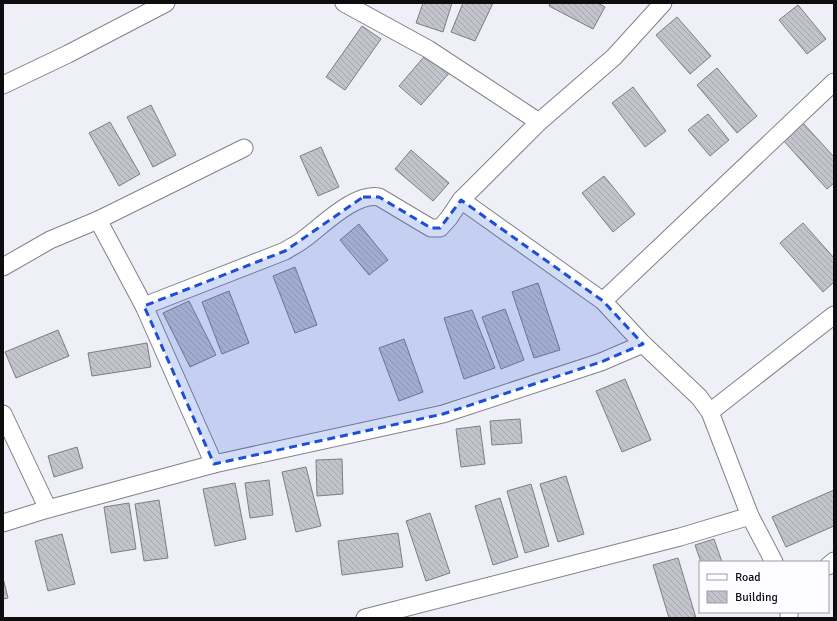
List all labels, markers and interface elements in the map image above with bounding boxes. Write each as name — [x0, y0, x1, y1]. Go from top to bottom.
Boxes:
legend — [699, 561, 829, 613]
text: Road — [735, 570, 761, 585]
text: Building — [735, 590, 778, 605]

